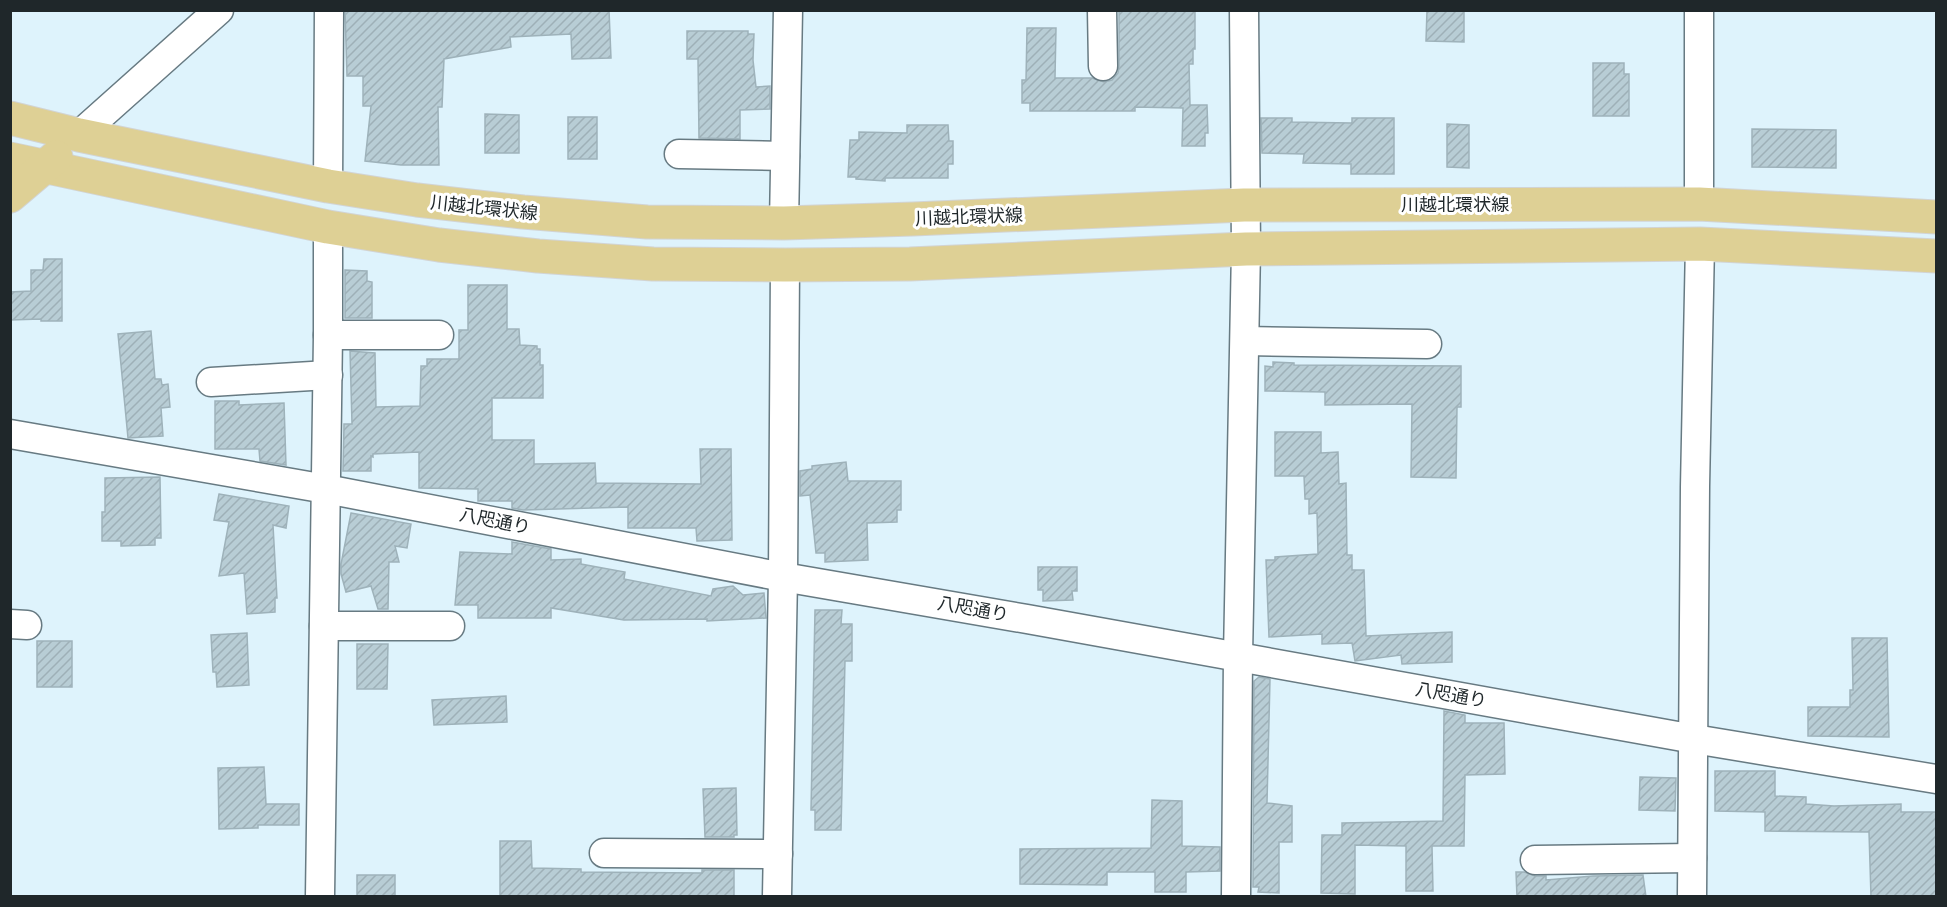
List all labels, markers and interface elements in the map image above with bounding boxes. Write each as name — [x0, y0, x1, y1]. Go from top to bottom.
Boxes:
street label: 川越北環状線 — [429, 191, 539, 225]
street label: 川越北環状線 — [1401, 194, 1509, 216]
street label: 川越北環状線 — [915, 204, 1023, 230]
street label: 八咫通り — [458, 503, 532, 539]
street label: 八咫通り — [936, 592, 1010, 626]
street label: 八咫通り — [1414, 678, 1488, 712]

